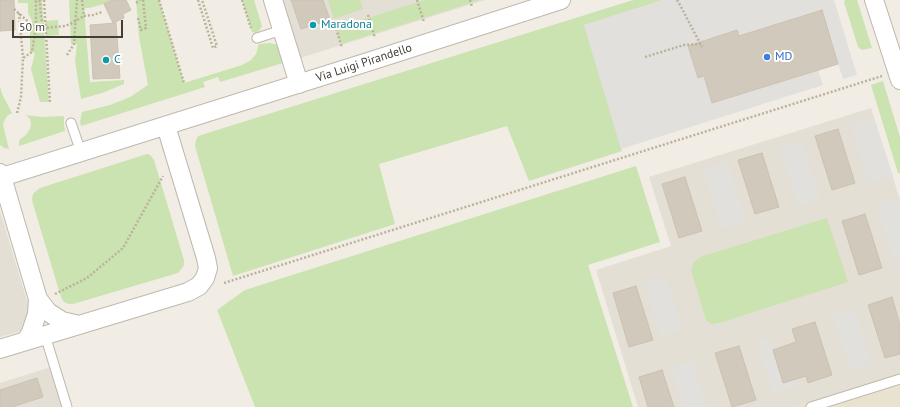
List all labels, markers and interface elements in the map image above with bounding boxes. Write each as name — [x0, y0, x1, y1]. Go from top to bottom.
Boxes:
scale bar — [14, 12, 125, 38]
place label: Maradona — [321, 18, 372, 32]
text: 50 m — [19, 19, 45, 34]
marker: Maradona — [308, 20, 318, 30]
street label: Via Luigi Pirandello — [314, 41, 414, 85]
place label: MD — [775, 50, 792, 64]
marker: MD — [762, 52, 772, 62]
place label: C — [114, 53, 121, 67]
marker: C — [101, 55, 111, 65]

